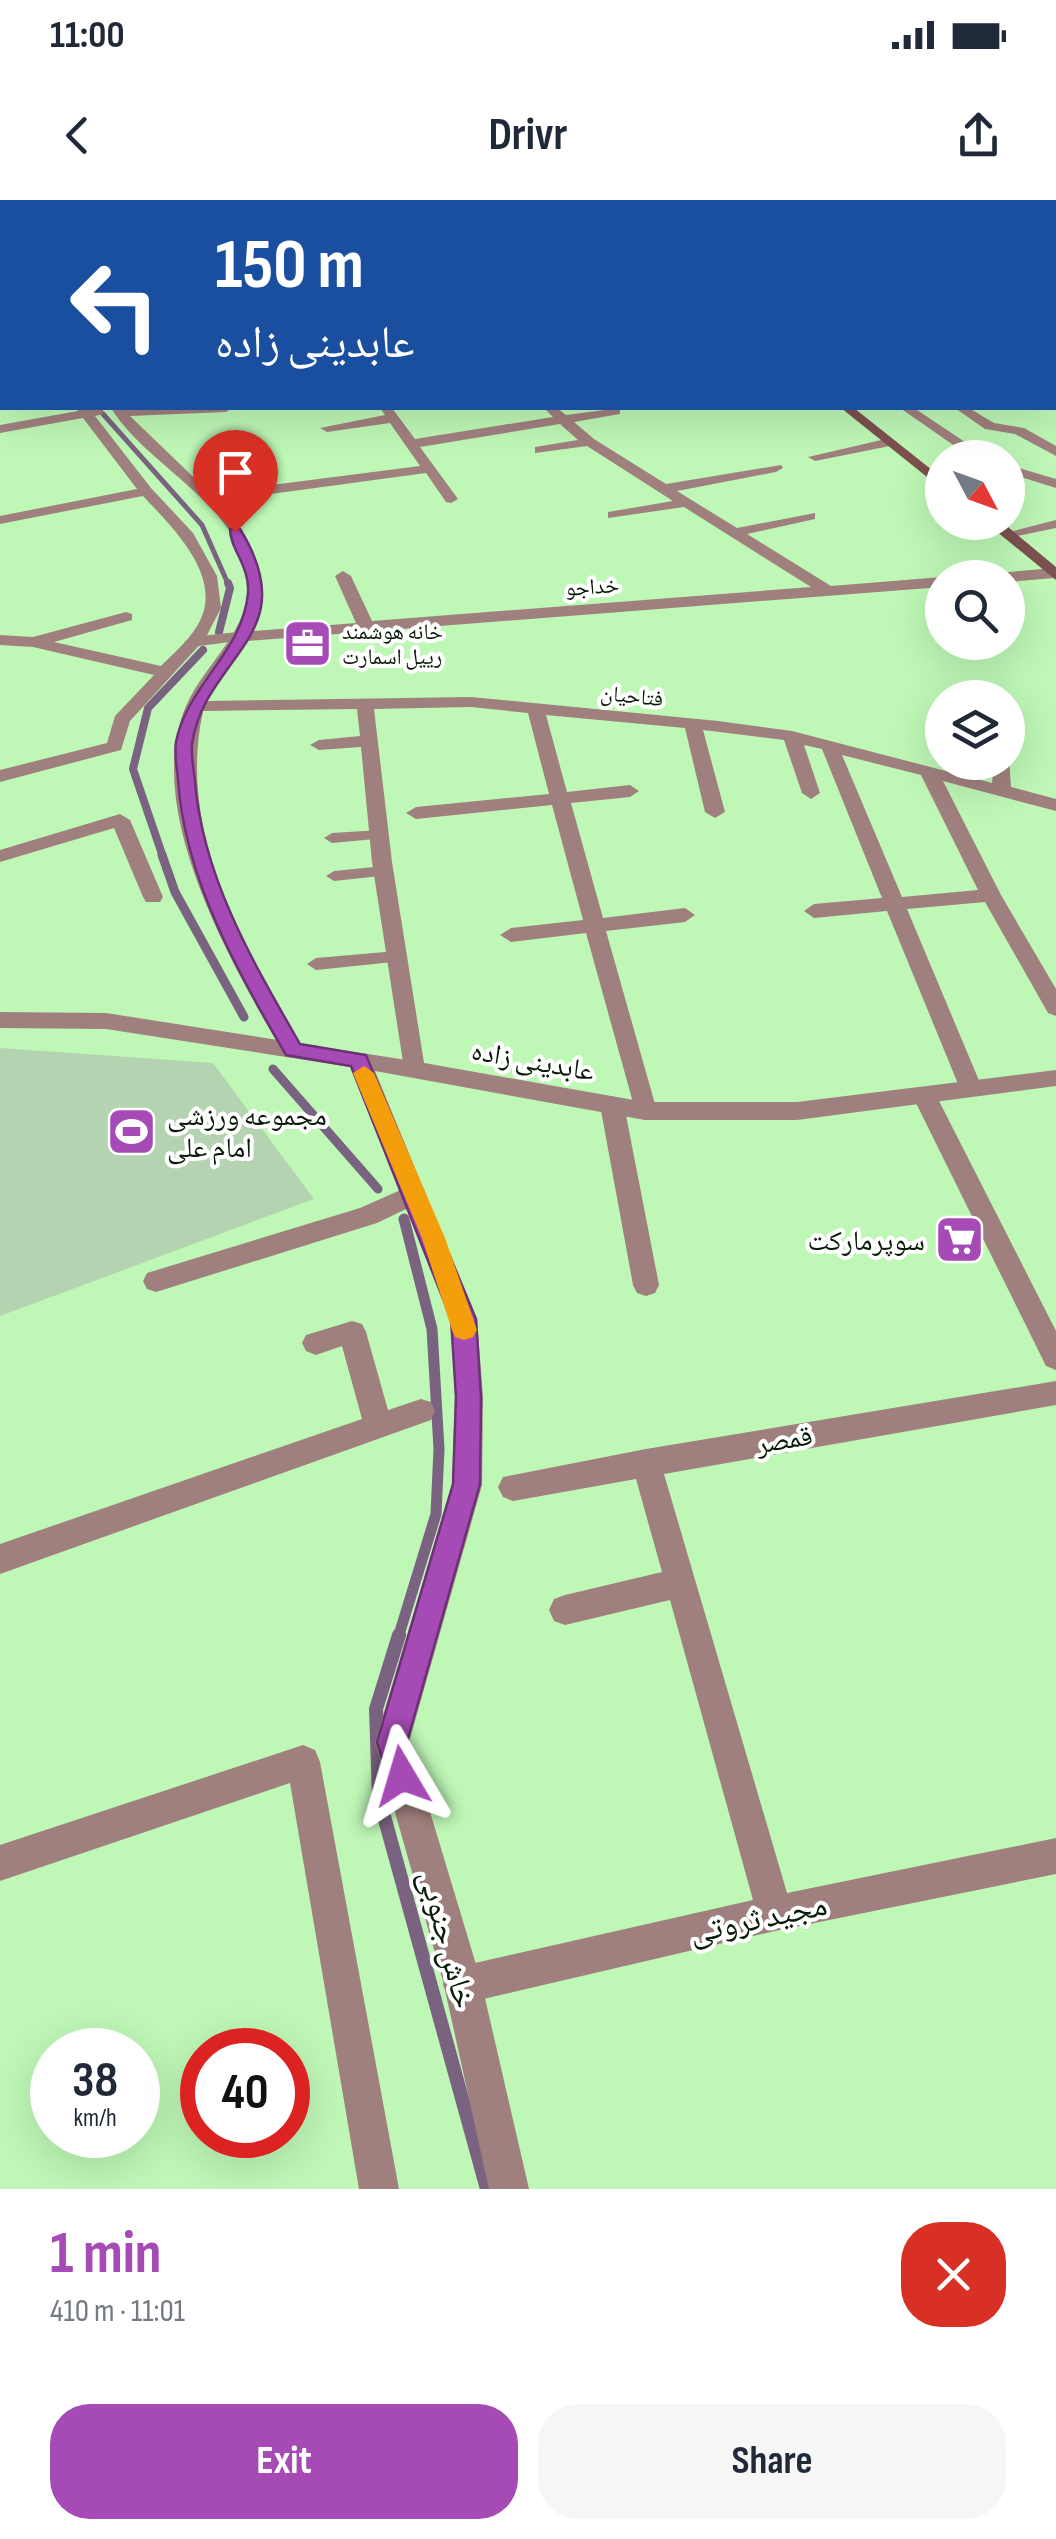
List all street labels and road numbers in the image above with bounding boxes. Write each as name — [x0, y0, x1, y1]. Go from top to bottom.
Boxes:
street label: خداجو — [564, 572, 620, 603]
street label: فتاحیان — [599, 680, 665, 713]
street label: عابدینی زاده — [469, 1034, 597, 1089]
street label: قمصر — [753, 1419, 815, 1462]
street label: خاش جنوبی — [409, 1866, 484, 2013]
street label: مجید ثروتی — [686, 1886, 831, 1953]

